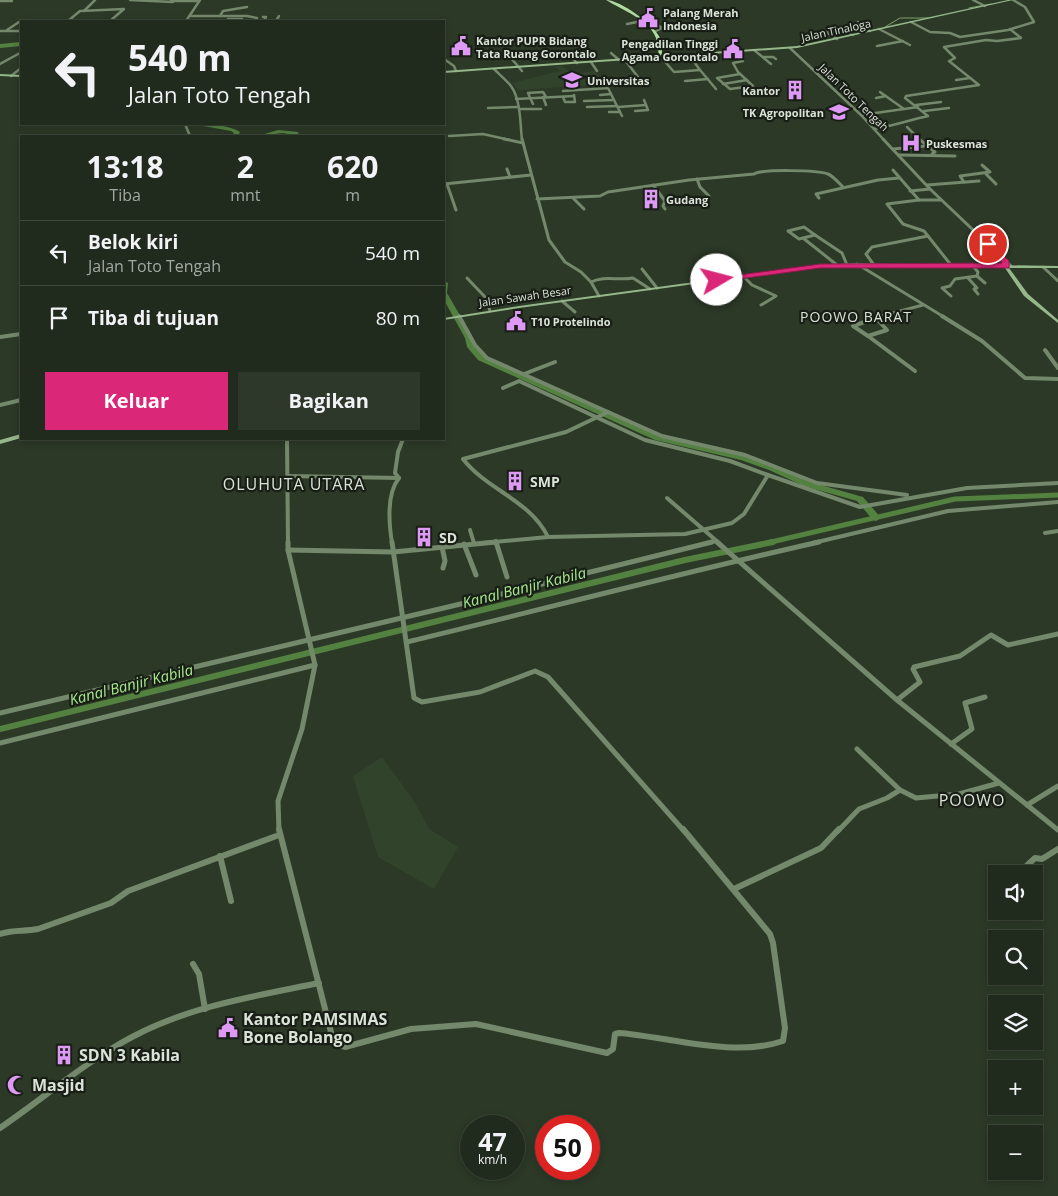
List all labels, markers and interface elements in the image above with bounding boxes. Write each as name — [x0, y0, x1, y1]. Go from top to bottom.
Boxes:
place label: Palang Merah Indonesia — [663, 5, 739, 33]
public building icon: Palang Merah Indonesia — [637, 7, 659, 29]
street label: Jalan Tinaloga — [799, 15, 872, 45]
place label: Kantor PUPR Bidang Tata Ruang Gorontalo — [476, 33, 596, 61]
text: 540 m — [128, 34, 232, 81]
public building icon: Kantor PUPR Bidang Tata Ruang Gorontalo — [450, 35, 472, 57]
place label: Pengadilan Tinggi Agama Gorontalo — [621, 36, 718, 64]
public building icon: Pengadilan Tinggi Agama Gorontalo — [722, 38, 744, 60]
icon: left — [45, 40, 110, 105]
street label: Jalan Toto Tengah — [815, 59, 892, 134]
school or university icon: Universitas — [561, 69, 583, 91]
place label: Universitas — [587, 73, 650, 88]
text: Jalan Toto Tengah — [128, 79, 311, 109]
building icon: Kantor — [784, 79, 806, 101]
place label: Kantor — [742, 83, 780, 98]
school or university icon: TK Agropolitan — [828, 101, 850, 123]
place label: TK Agropolitan — [743, 105, 824, 120]
hospital icon: Puskesmas — [900, 132, 922, 154]
place label: Puskesmas — [926, 136, 988, 151]
text: 13:18 — [87, 146, 164, 187]
text: 2 — [237, 146, 254, 187]
text: 620 — [327, 146, 378, 187]
text: Tiba — [109, 184, 141, 206]
text: mnt — [230, 184, 261, 206]
text: m — [345, 184, 360, 206]
building icon: Gudang — [640, 188, 662, 210]
place label: Gudang — [666, 192, 709, 207]
pin — [967, 223, 1009, 265]
text: Belok kiri — [88, 229, 178, 255]
icon: arrive — [974, 230, 1002, 258]
icon: left — [45, 239, 73, 267]
text: 540 m — [365, 240, 420, 266]
position arrow — [690, 253, 742, 305]
text: Jalan Toto Tengah — [88, 255, 221, 277]
street label: Jalan Sawah Besar — [477, 282, 573, 310]
icon: arrive — [45, 304, 73, 332]
text: Tiba di tujuan — [88, 305, 219, 331]
text: 80 m — [376, 305, 420, 331]
district label: POOWO BARAT — [800, 307, 912, 326]
public building icon: T10 Protelindo — [505, 310, 527, 332]
place label: T10 Protelindo — [531, 314, 611, 329]
button: Keluar — [45, 372, 228, 430]
button: Bagikan — [238, 372, 420, 430]
building icon: SMP — [504, 470, 526, 492]
place label: SMP — [530, 472, 560, 491]
district label: OLUHUTA UTARA — [223, 473, 365, 495]
building icon: SD — [413, 526, 435, 548]
place label: SD — [439, 528, 457, 547]
water label: Kanal Banjir Kabila — [460, 562, 588, 612]
water label: Kanal Banjir Kabila — [67, 659, 195, 709]
district label: POOWO — [939, 789, 1005, 811]
map controls — [988, 865, 1043, 1180]
button: sound — [988, 865, 1043, 920]
button: search — [988, 930, 1043, 985]
button: layers — [988, 995, 1043, 1050]
place label: Kantor PAMSIMAS Bone Bolango — [243, 1008, 387, 1048]
public building icon: Kantor PAMSIMAS Bone Bolango — [217, 1017, 239, 1039]
building icon: SDN 3 Kabila — [53, 1044, 75, 1066]
place label: SDN 3 Kabila — [79, 1044, 180, 1066]
button: + — [988, 1060, 1043, 1115]
mosque icon: Masjid — [6, 1074, 28, 1096]
place label: Masjid — [32, 1074, 85, 1096]
speed limit sign: 50 — [535, 1115, 600, 1180]
text: 47 — [478, 1124, 507, 1158]
button: − — [988, 1125, 1043, 1180]
text: km/h — [478, 1151, 507, 1168]

